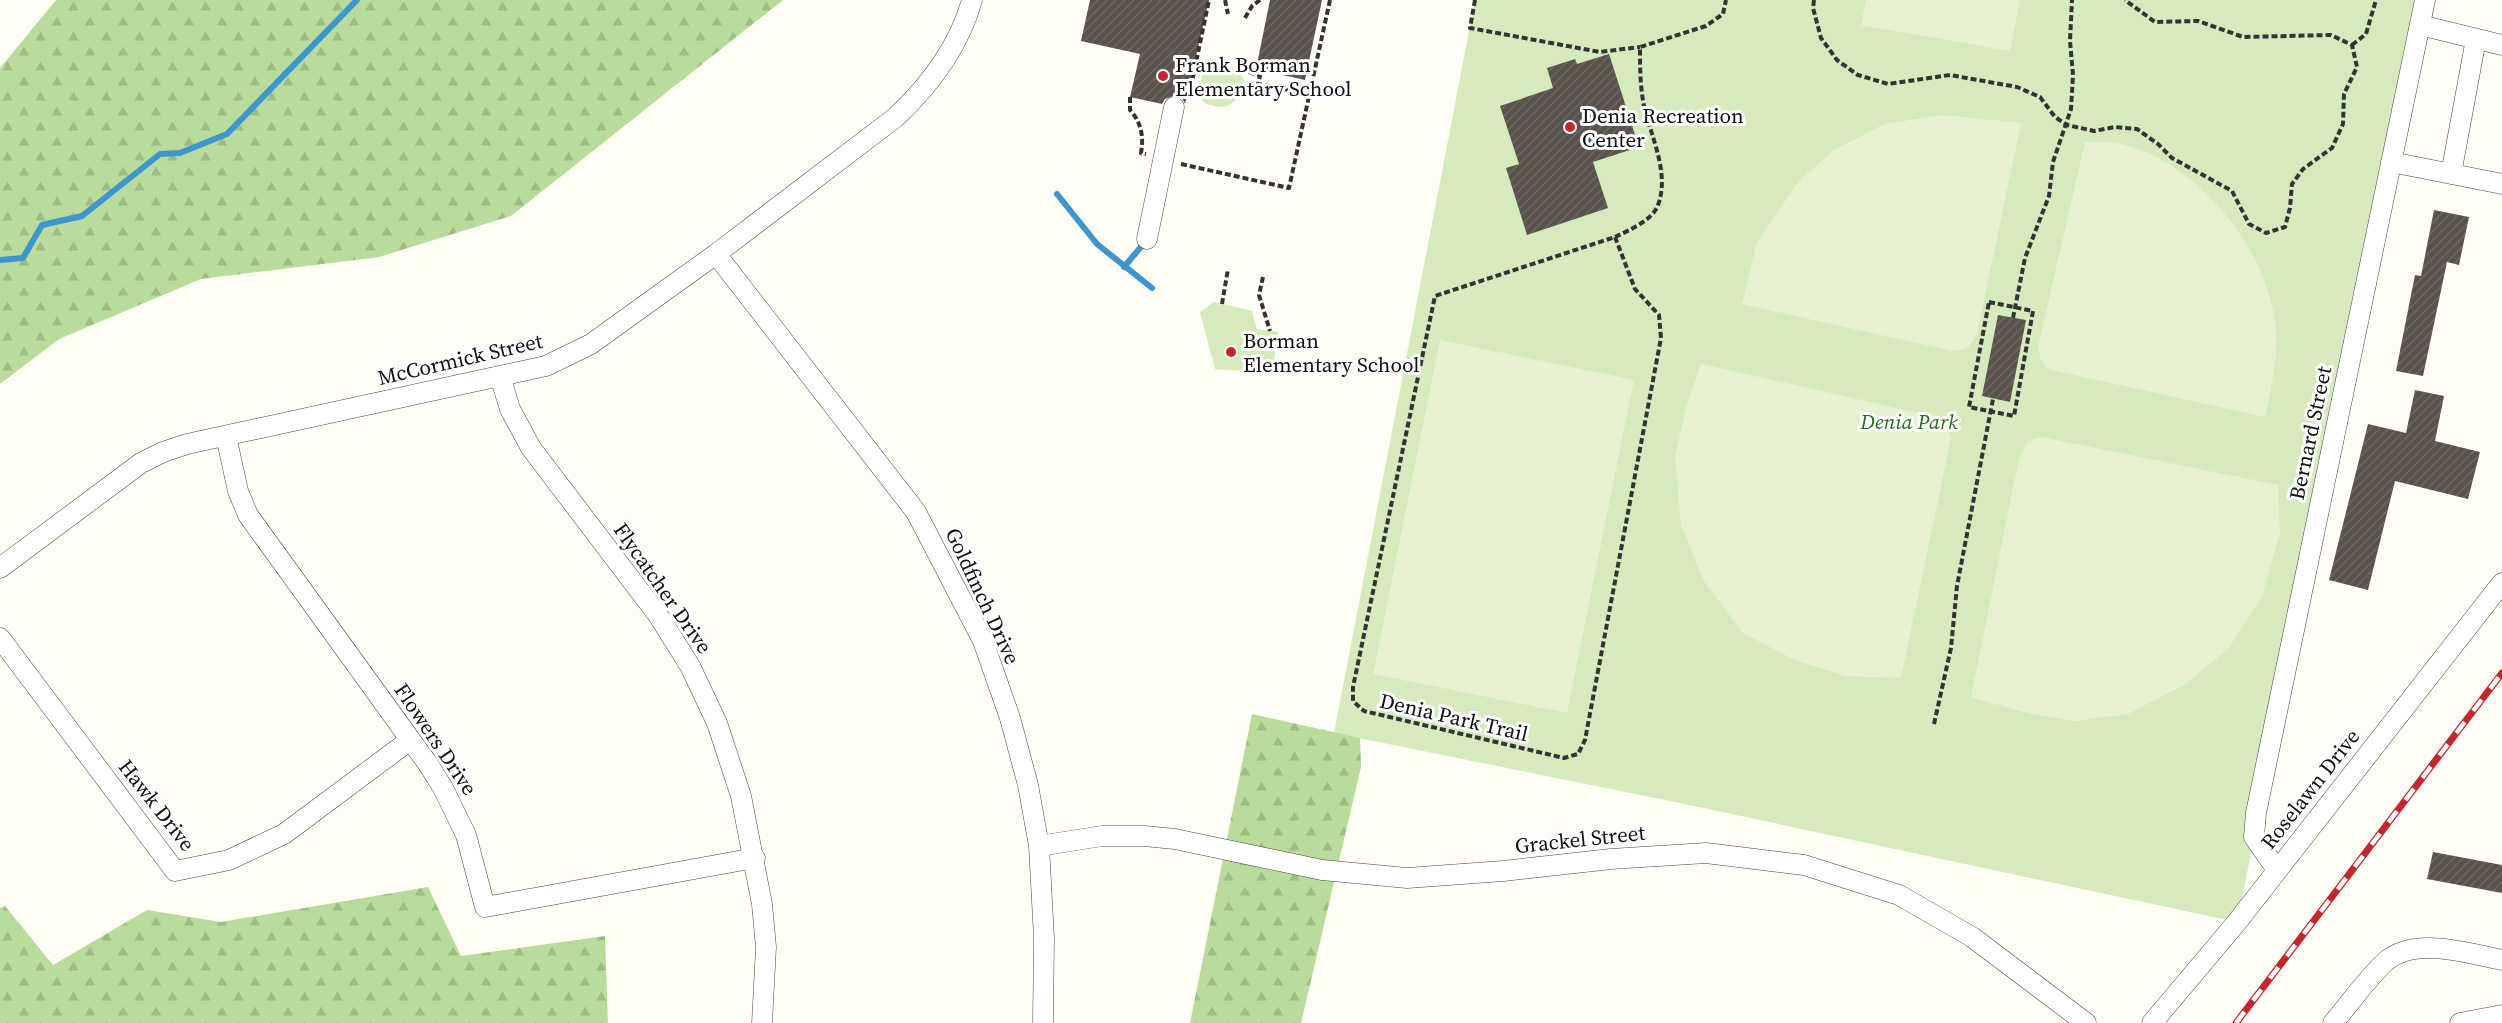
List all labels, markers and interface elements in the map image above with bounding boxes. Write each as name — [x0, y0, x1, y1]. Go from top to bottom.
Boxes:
place label: Frank Borman Elementary School — [1175, 50, 1352, 103]
marker: Frank Borman Elementary School — [1156, 69, 1170, 83]
place label: Denia Recreation Center — [1582, 101, 1744, 154]
marker: Denia Recreation Center — [1563, 120, 1577, 134]
street label: McCormick Street — [375, 326, 545, 392]
place label: Borman Elementary School — [1243, 326, 1420, 379]
marker: Borman Elementary School — [1224, 345, 1238, 359]
street label: Bernard Street — [2282, 363, 2338, 502]
park label: Denia Park — [1859, 407, 1958, 436]
street label: Flycatcher Drive — [607, 517, 719, 659]
street label: Goldfinch Drive — [939, 523, 1027, 669]
street label: Flowers Drive — [388, 677, 484, 801]
street label: Denia Park Trail — [1377, 686, 1531, 748]
street label: Roselawn Drive — [2254, 723, 2366, 855]
street label: Hawk Drive — [112, 753, 202, 857]
street label: Grackel Street — [1513, 818, 1647, 860]

